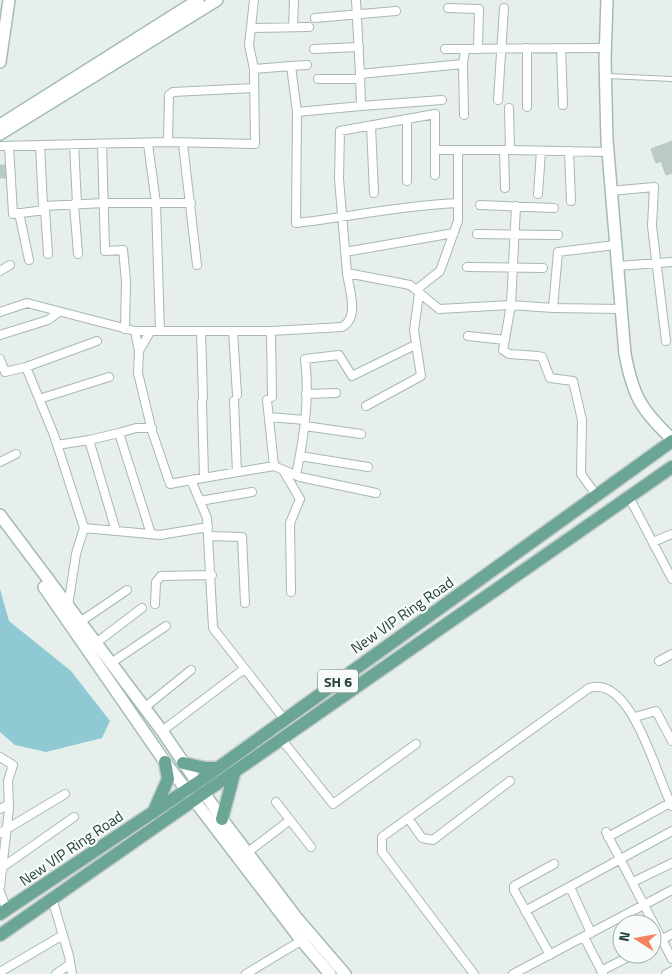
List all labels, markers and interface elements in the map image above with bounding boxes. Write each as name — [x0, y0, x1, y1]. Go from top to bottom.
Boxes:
street label: New VIP Ring Road — [346, 571, 458, 659]
road number: SH 6 — [318, 669, 358, 692]
street label: New VIP Ring Road — [14, 805, 128, 891]
north arrow — [612, 914, 662, 964]
text: N — [613, 930, 635, 943]

